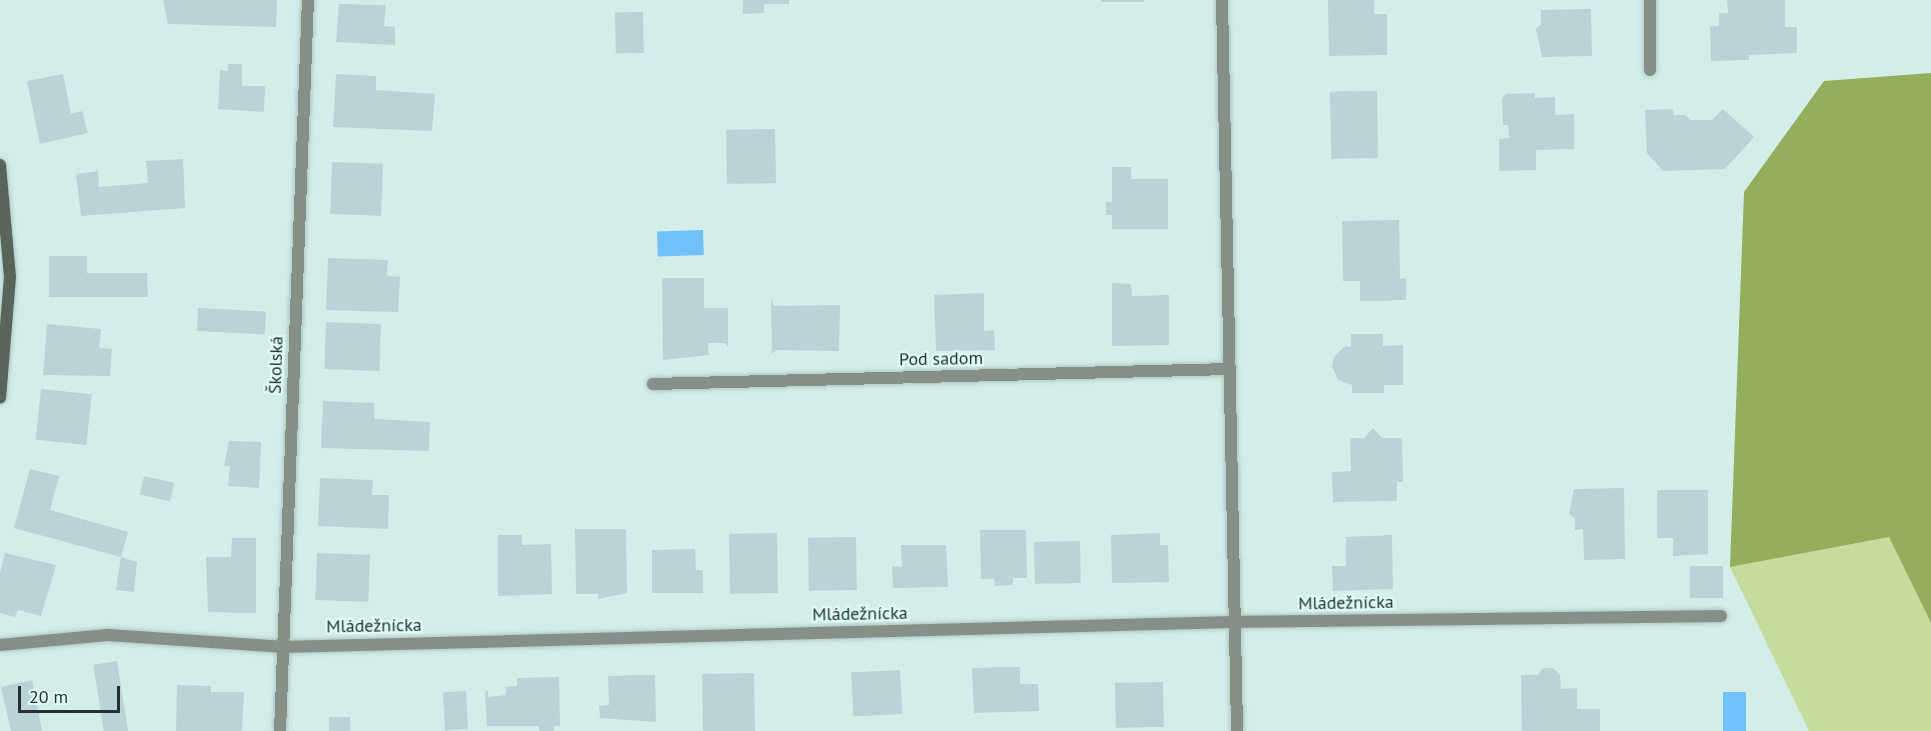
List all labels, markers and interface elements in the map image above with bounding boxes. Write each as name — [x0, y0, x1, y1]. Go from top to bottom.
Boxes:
street label: Školská — [264, 336, 288, 394]
street label: Pod sadom — [899, 347, 983, 371]
street label: Mládežnícka — [1298, 591, 1394, 615]
street label: Mládežnícka — [812, 602, 908, 626]
street label: Mládežnícka — [326, 614, 422, 638]
scale bar — [21, 674, 123, 712]
text: 20 m — [29, 685, 68, 708]

